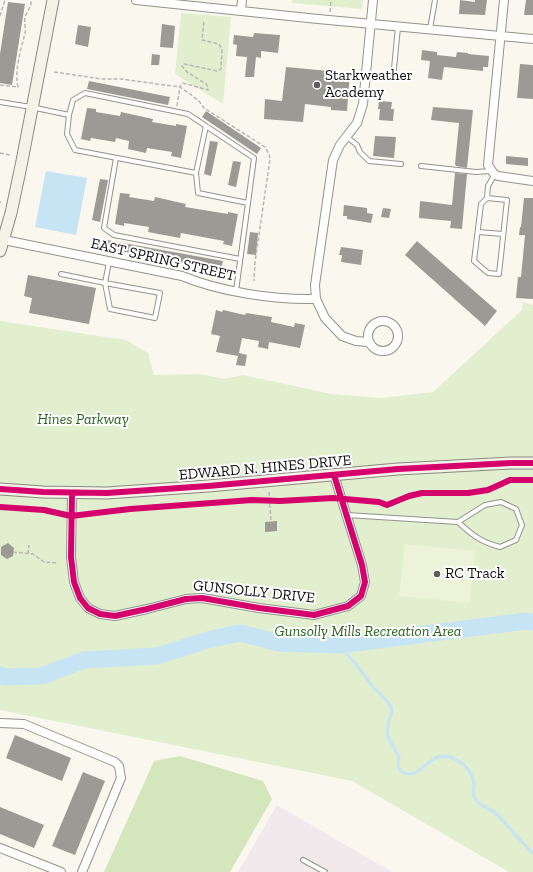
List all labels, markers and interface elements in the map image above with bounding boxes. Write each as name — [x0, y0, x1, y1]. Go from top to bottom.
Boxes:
place label: Starkweather Academy — [325, 67, 413, 102]
marker: Starkweather Academy — [312, 80, 322, 90]
street label: EAST SPRING STREET — [89, 235, 237, 285]
park label: Hines Parkway — [37, 411, 129, 429]
street label: EDWARD N. HINES DRIVE — [178, 451, 352, 485]
place label: RC Track — [445, 565, 505, 583]
marker: RC Track — [432, 569, 442, 579]
street label: GUNSOLLY DRIVE — [192, 577, 316, 607]
park label: Gunsolly Mills Recreation Area — [275, 623, 461, 641]

